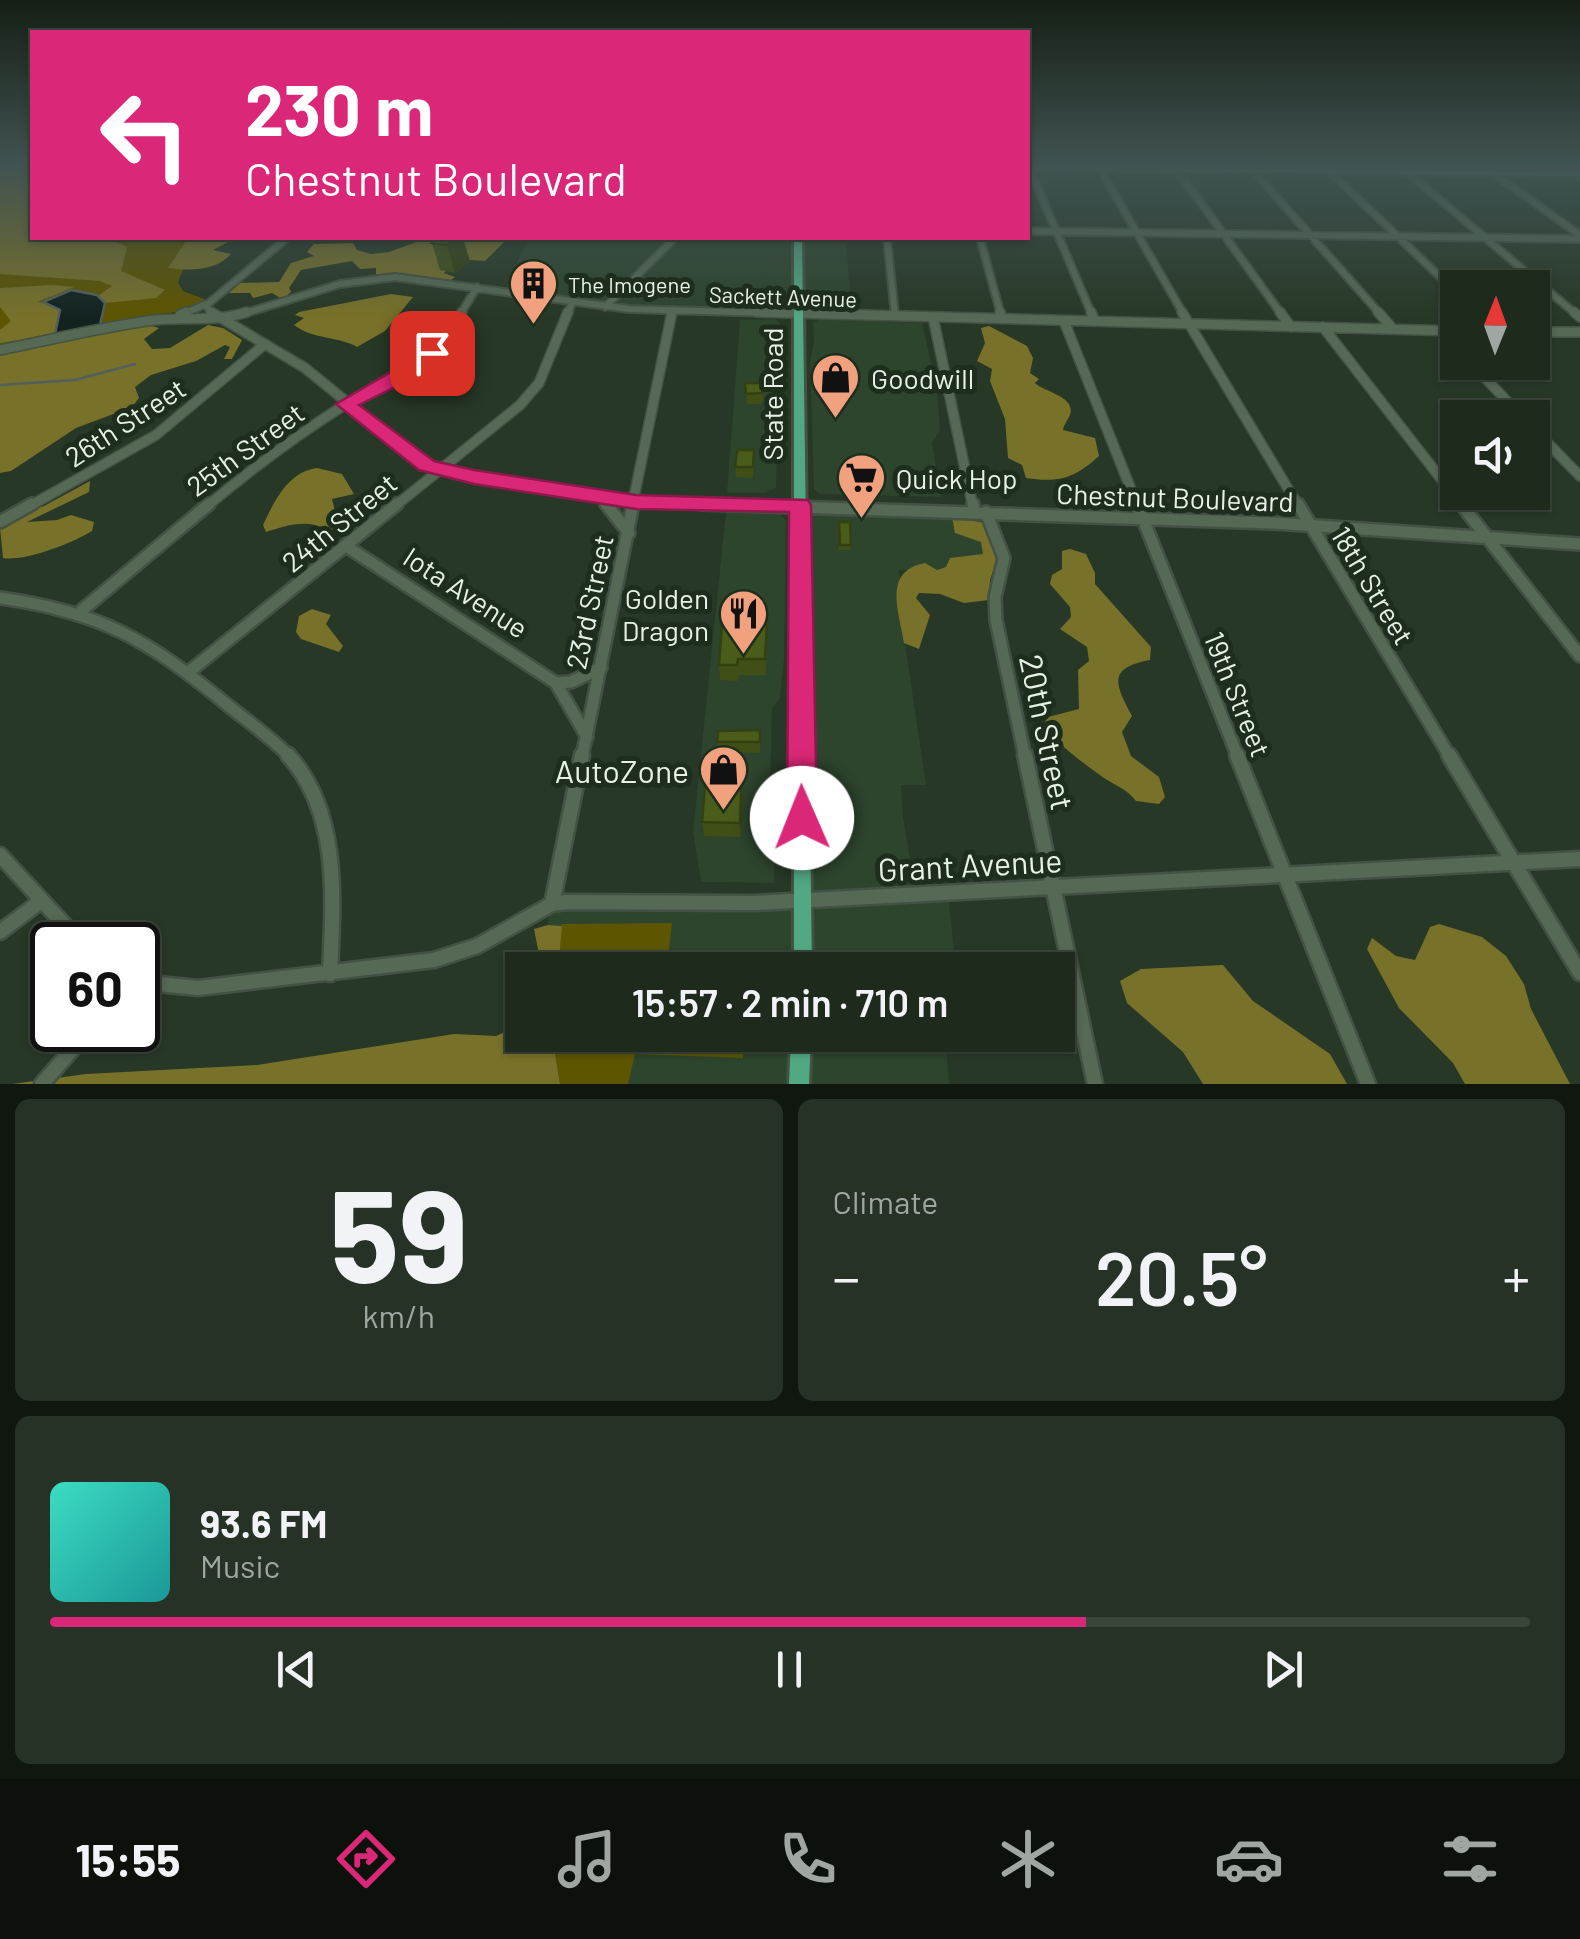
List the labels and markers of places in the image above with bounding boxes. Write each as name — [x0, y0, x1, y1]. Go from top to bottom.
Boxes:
building icon: The Imogene — [507, 258, 559, 326]
place label: The Imogene — [568, 271, 691, 297]
pin — [390, 311, 475, 396]
shop icon: Goodwill — [810, 352, 862, 420]
place label: Goodwill — [871, 361, 974, 395]
supermarket icon: Quick Hop — [835, 452, 887, 520]
place label: Quick Hop — [896, 461, 1018, 495]
place label: Golden Dragon — [622, 581, 709, 647]
restaurant icon: Golden Dragon — [718, 588, 770, 656]
shop icon: AutoZone — [698, 744, 750, 812]
place label: AutoZone — [555, 751, 689, 789]

